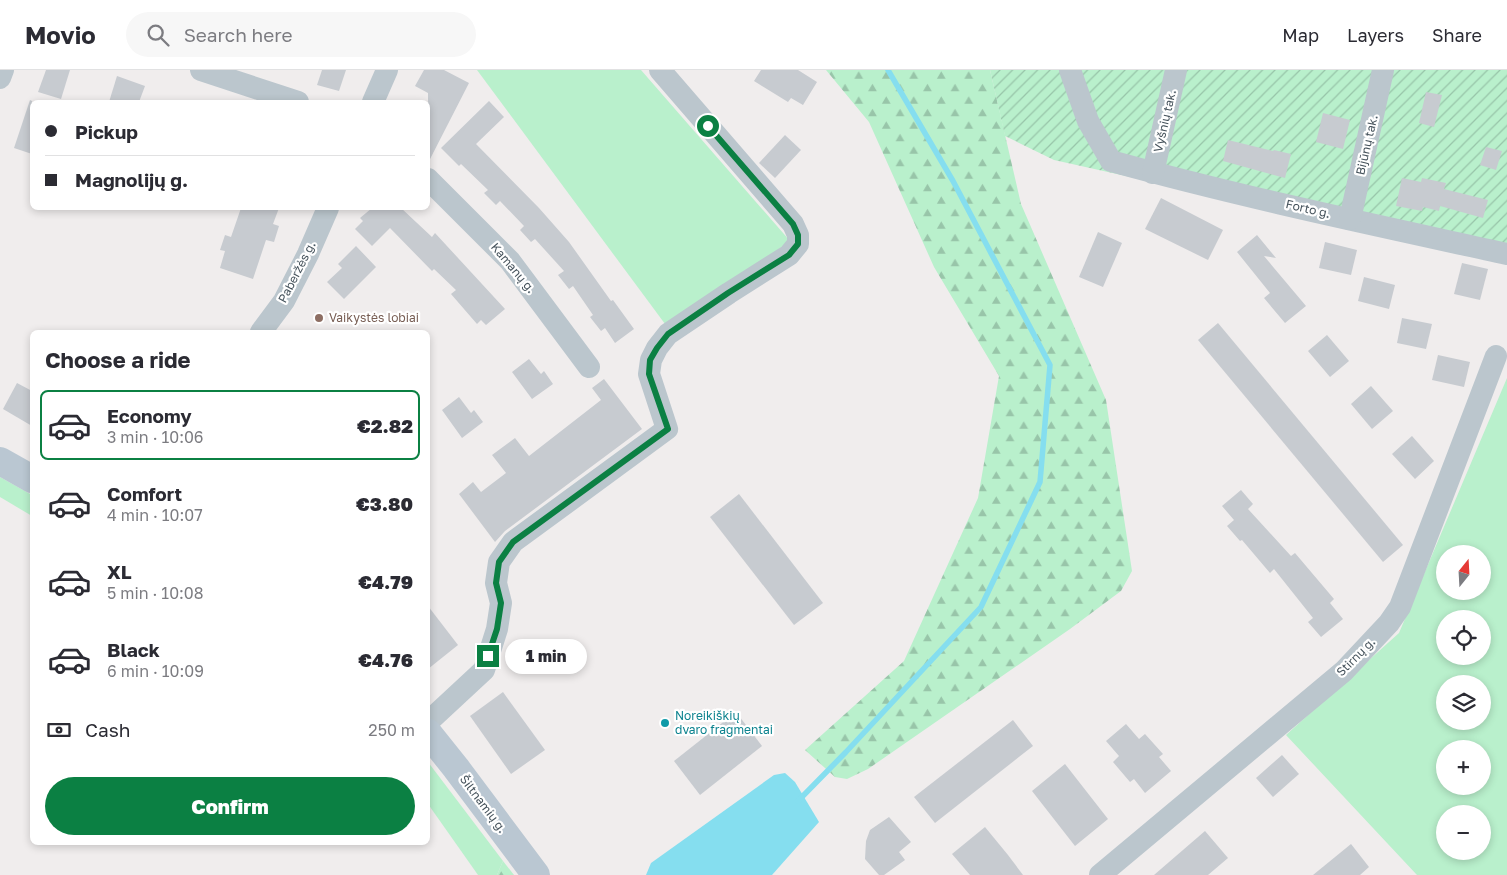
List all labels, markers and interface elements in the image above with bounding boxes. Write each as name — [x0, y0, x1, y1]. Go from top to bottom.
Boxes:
search box — [126, 12, 476, 57]
text: Movio — [25, 20, 96, 49]
icon: search — [144, 21, 172, 49]
text: Search here — [184, 23, 293, 46]
text: Map — [1282, 24, 1319, 46]
text: Layers — [1347, 24, 1404, 46]
text: Share — [1432, 24, 1482, 46]
street label: Vyšnių tak. — [1150, 88, 1179, 154]
street label: Bijūnų tak. — [1352, 113, 1381, 177]
route start — [697, 115, 719, 137]
text: Pickup — [75, 120, 138, 143]
text: Magnolijų g. — [75, 168, 188, 191]
street label: Forto g. — [1284, 196, 1332, 221]
street label: Paberžės g. — [275, 238, 318, 305]
street label: Kamanų g. — [488, 240, 539, 296]
place label: Vaikystės lobiai — [329, 310, 419, 325]
marker: Vaikystės lobiai — [313, 312, 325, 324]
text: Choose a ride — [45, 346, 191, 373]
icon: car — [47, 403, 92, 448]
text: Economy — [107, 404, 192, 427]
text: €2.82 — [357, 414, 413, 437]
text: 3 min · 10:06 — [107, 427, 204, 447]
icon: car — [47, 481, 92, 526]
text: Comfort — [107, 482, 182, 505]
text: €3.80 — [356, 492, 413, 515]
text: 4 min · 10:07 — [107, 505, 203, 525]
north arrow — [1436, 545, 1491, 600]
map controls — [1436, 545, 1491, 860]
icon: car — [47, 559, 92, 604]
text: XL — [107, 560, 132, 583]
text: €4.79 — [358, 570, 413, 593]
text: 5 min · 10:08 — [107, 583, 204, 603]
button: locate — [1436, 610, 1491, 665]
street label: Stirnų g. — [1333, 634, 1378, 679]
icon: car — [47, 637, 92, 682]
text: Black — [107, 638, 160, 661]
callout: 1 min — [506, 638, 588, 674]
route end — [477, 645, 499, 667]
text: 1 min — [526, 646, 566, 666]
text: €4.76 — [358, 648, 413, 671]
text: 6 min · 10:09 — [107, 661, 204, 681]
button: layers — [1436, 675, 1491, 730]
place label: Noreikiškių dvaro fragmentai — [675, 708, 773, 737]
icon: cash — [45, 716, 73, 744]
marker: Noreikiškių dvaro fragmentai — [659, 717, 671, 729]
text: Cash — [85, 718, 130, 741]
text: 250 m — [368, 720, 415, 740]
button: + — [1436, 740, 1491, 795]
street label: Šiltnamių g. — [457, 772, 510, 836]
button: Confirm — [45, 777, 415, 835]
button: − — [1436, 805, 1491, 860]

